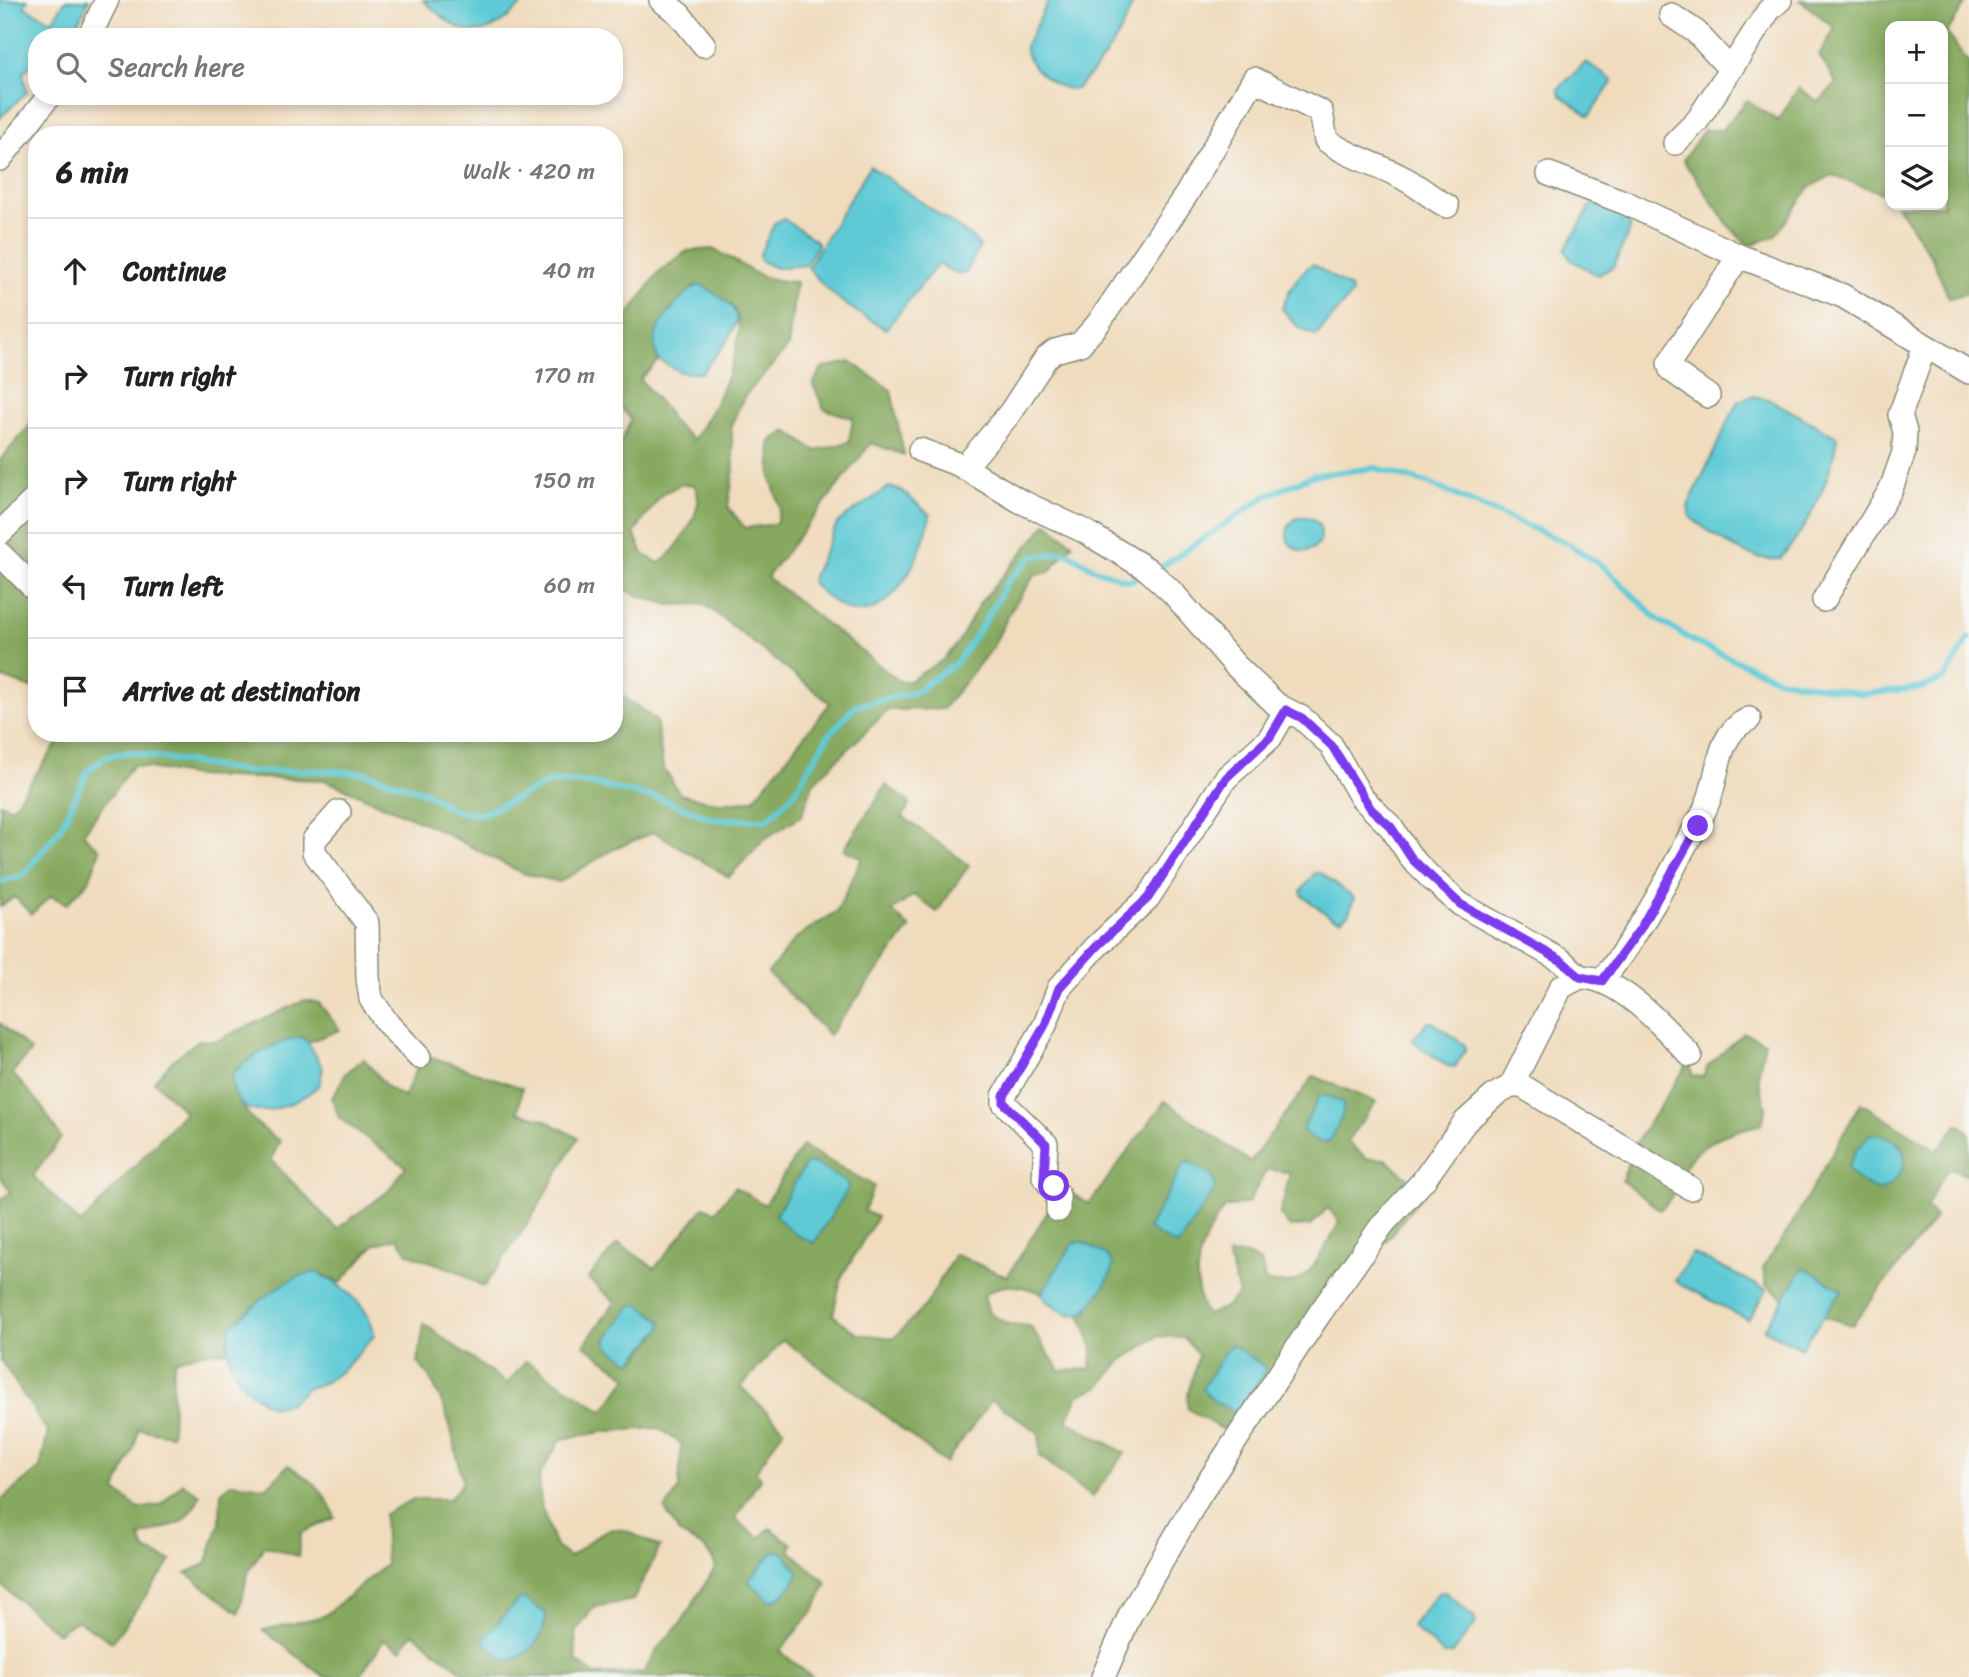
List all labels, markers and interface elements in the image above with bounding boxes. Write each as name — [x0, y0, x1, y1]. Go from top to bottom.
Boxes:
map controls — [1885, 21, 1948, 210]
button: + — [1885, 21, 1948, 84]
search box — [28, 28, 623, 105]
text: Search here — [108, 44, 245, 90]
icon: search — [52, 48, 90, 86]
button: − — [1885, 84, 1948, 147]
text: 6 min — [56, 145, 128, 199]
button: layers — [1885, 147, 1948, 210]
text: Walk · 420 m — [463, 151, 595, 192]
text: Continue — [123, 248, 226, 294]
text: 40 m — [542, 250, 595, 291]
icon: ahead — [56, 252, 94, 290]
text: Turn right — [123, 353, 236, 399]
text: 170 m — [534, 355, 595, 396]
icon: right — [56, 357, 94, 395]
text: Turn right — [123, 458, 236, 504]
text: 150 m — [533, 460, 595, 501]
icon: right — [56, 462, 94, 500]
text: Turn left — [123, 563, 223, 609]
text: 60 m — [544, 565, 595, 606]
icon: left — [56, 567, 94, 605]
text: Arrive at destination — [123, 668, 360, 714]
icon: arrive — [56, 672, 94, 710]
route end — [1682, 810, 1713, 841]
route start — [1038, 1170, 1069, 1201]

